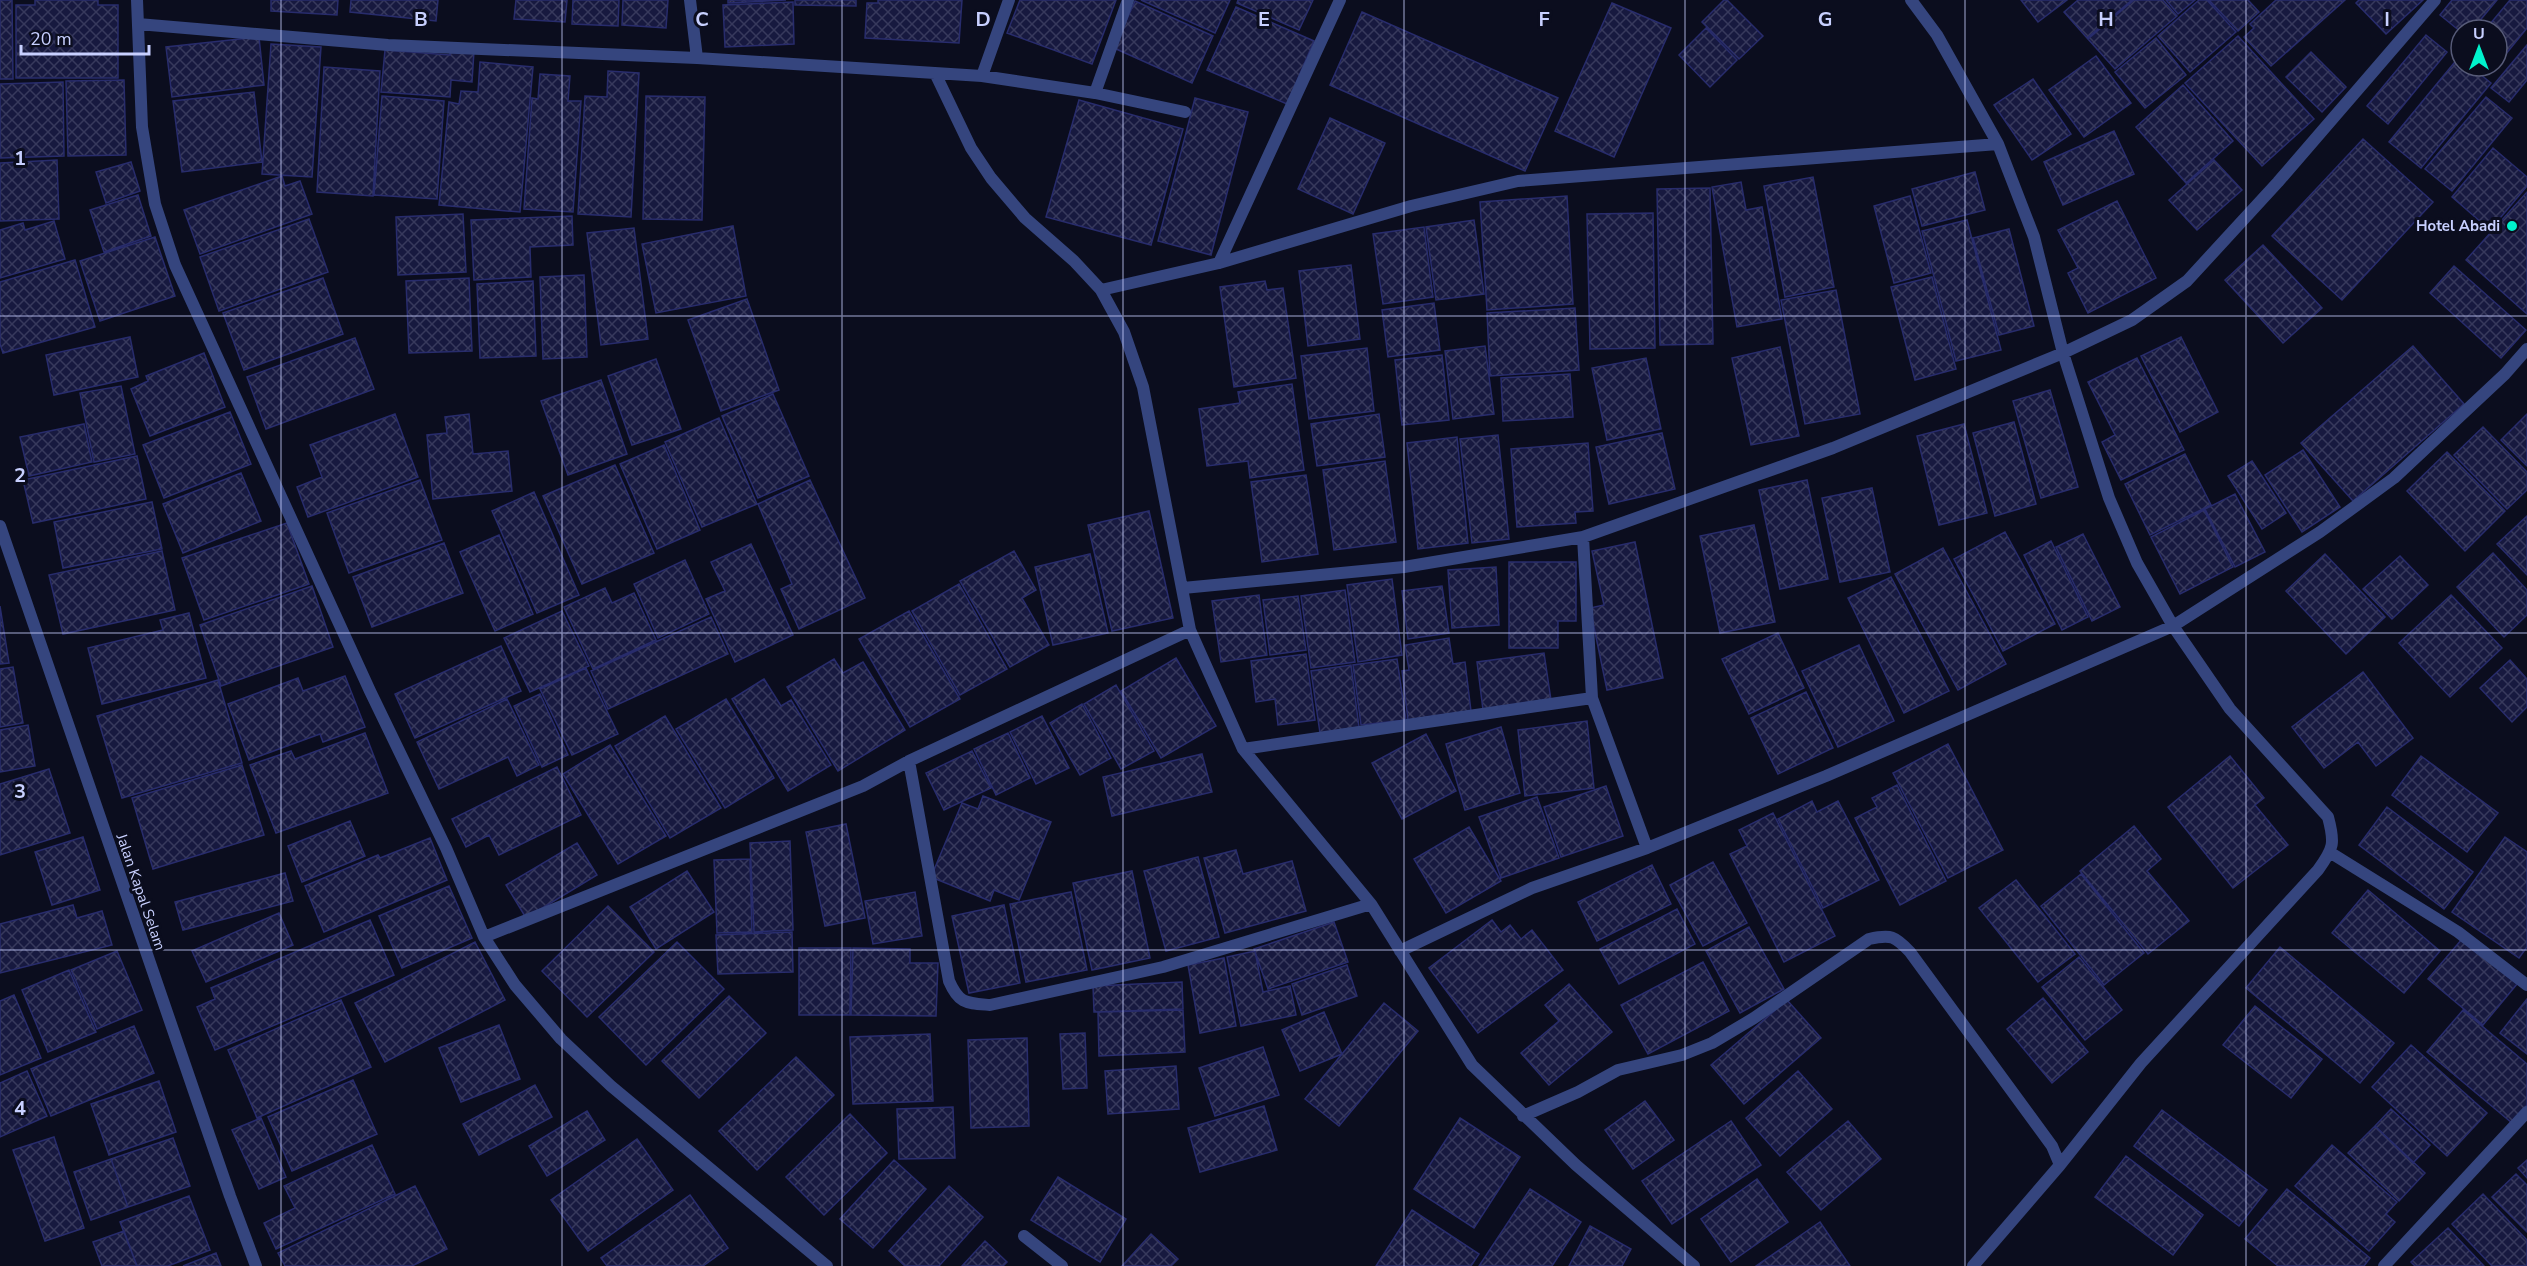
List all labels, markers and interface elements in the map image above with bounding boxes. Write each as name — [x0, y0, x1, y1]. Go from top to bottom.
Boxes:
text: B — [414, 6, 428, 33]
text: C — [695, 6, 709, 33]
text: D — [975, 6, 991, 33]
text: E — [1258, 6, 1270, 33]
text: F — [1538, 6, 1550, 33]
text: G — [1818, 6, 1832, 33]
text: H — [2098, 6, 2114, 33]
text: I — [2384, 6, 2390, 33]
scale bar — [21, 18, 148, 56]
north arrow — [2449, 18, 2509, 78]
text: U — [2473, 23, 2485, 45]
text: 20 m — [30, 27, 72, 51]
text: 1 — [14, 145, 26, 172]
place label: Hotel Abadi — [2416, 216, 2500, 236]
marker: Hotel Abadi — [2505, 219, 2519, 233]
text: 2 — [14, 462, 26, 489]
text: 3 — [14, 778, 26, 805]
street label: Jalan Kapal Selam — [111, 830, 170, 953]
text: 4 — [14, 1095, 26, 1122]

